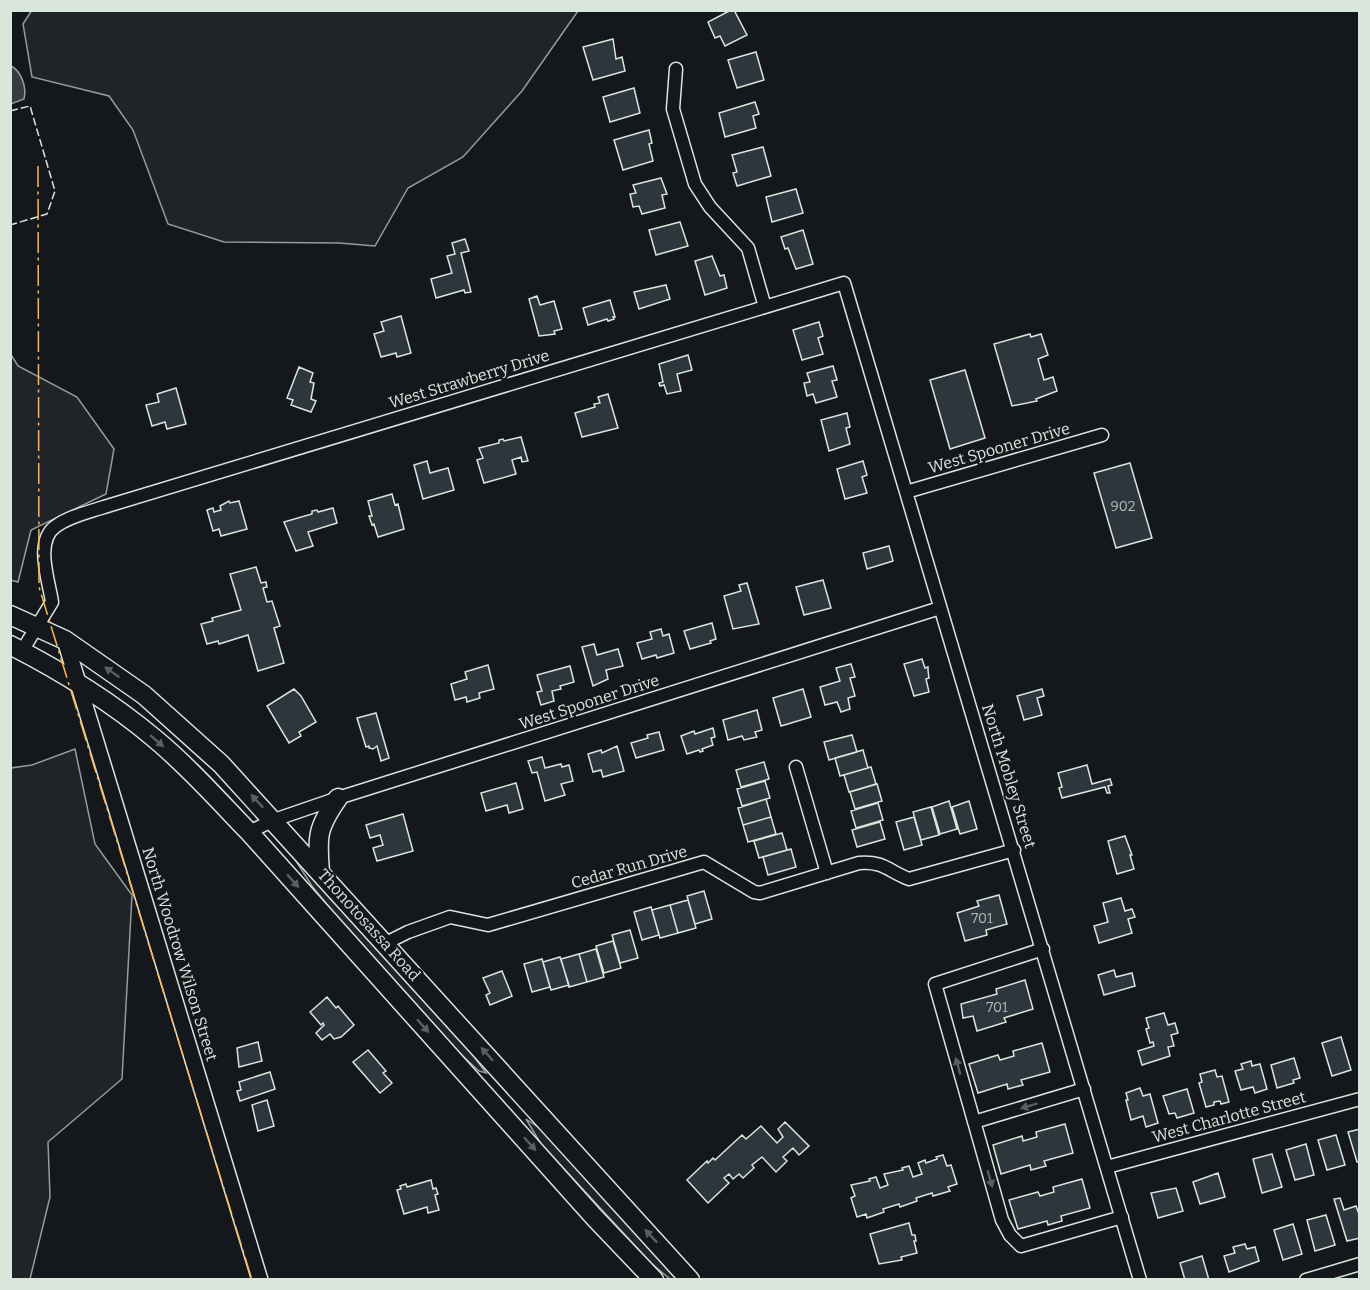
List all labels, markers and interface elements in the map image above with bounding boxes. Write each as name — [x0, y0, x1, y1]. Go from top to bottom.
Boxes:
street label: West Strawberry Drive — [387, 346, 551, 412]
street label: West Spooner Drive — [926, 419, 1072, 477]
house number: 902 — [1111, 498, 1135, 515]
one-way arrow — [104, 666, 120, 678]
street label: West Spooner Drive — [517, 670, 661, 734]
street label: North Mobley Street — [978, 702, 1040, 851]
one-way arrow — [149, 734, 164, 747]
one-way arrow — [250, 795, 264, 809]
street label: Cedar Run Drive — [569, 841, 689, 893]
street label: North Woodrow Wilson Street — [138, 845, 222, 1063]
street label: Thonotosassa Road — [314, 865, 424, 985]
one-way arrow — [286, 873, 299, 888]
house number: 701 — [971, 910, 993, 927]
house number: 701 — [986, 999, 1008, 1016]
one-way arrow — [416, 1018, 429, 1033]
one-way arrow — [480, 1047, 494, 1062]
one-way arrow — [952, 1057, 962, 1075]
street label: West Charlotte Street — [1150, 1087, 1308, 1147]
one-way arrow — [1020, 1102, 1038, 1111]
one-way arrow — [523, 1136, 536, 1151]
one-way arrow — [986, 1170, 995, 1188]
one-way arrow — [644, 1228, 658, 1243]

